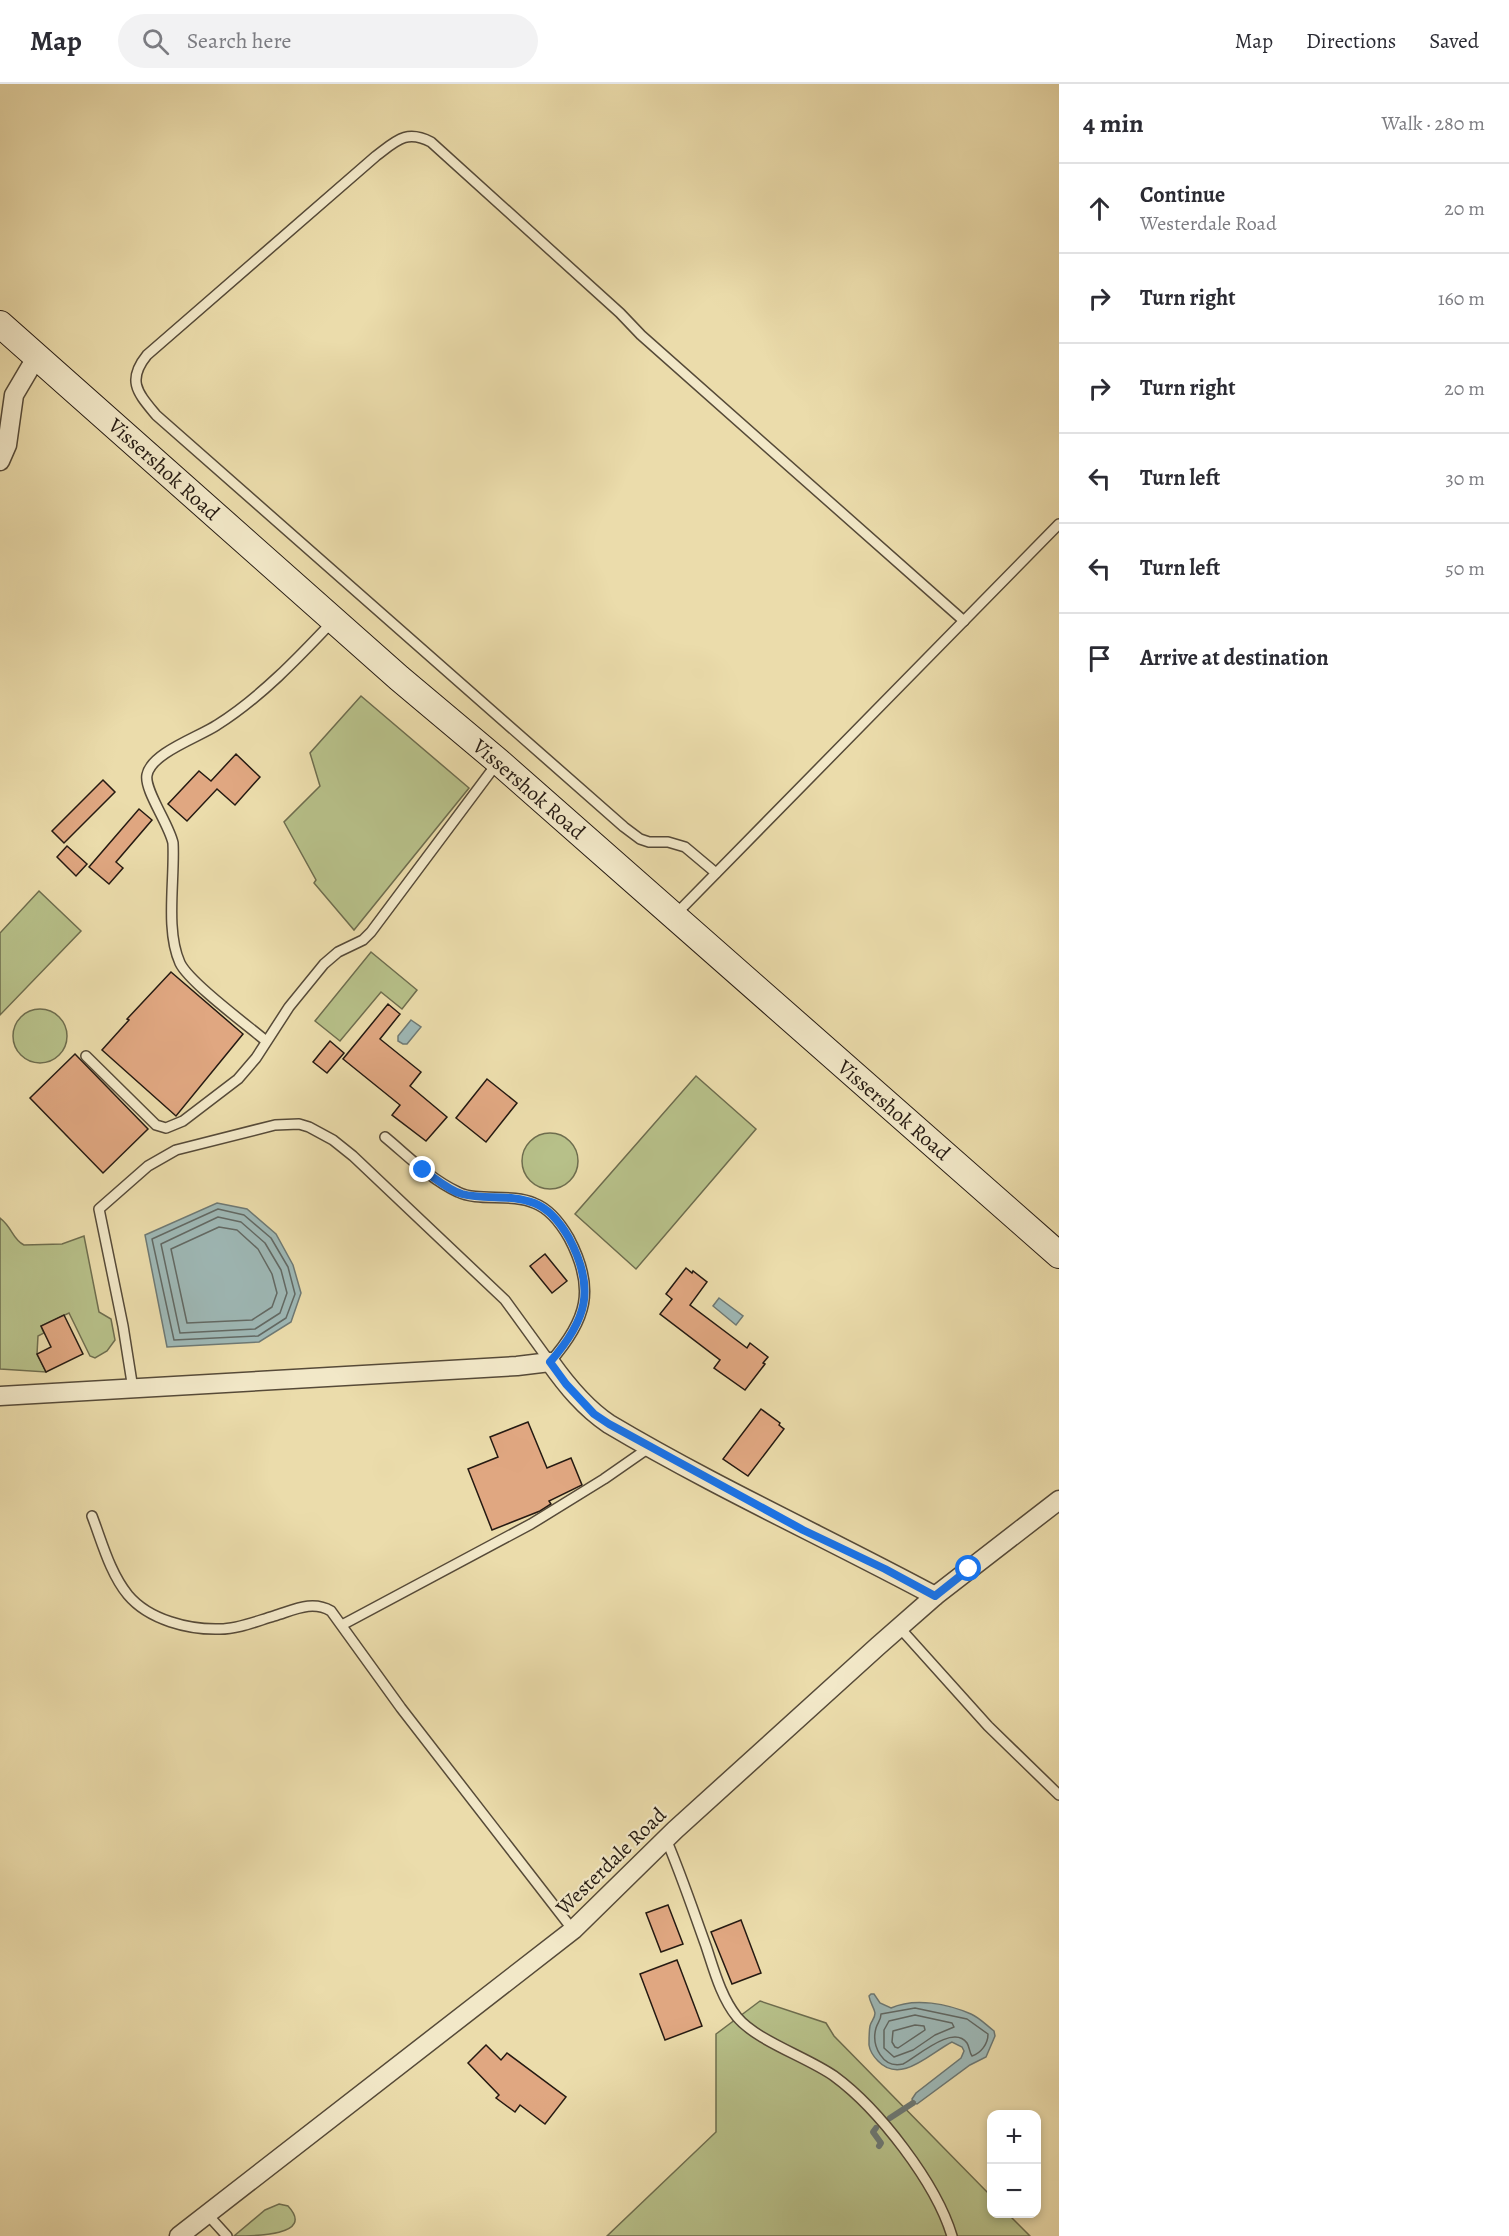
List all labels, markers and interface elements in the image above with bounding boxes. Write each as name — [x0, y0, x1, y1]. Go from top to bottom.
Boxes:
search box — [118, 14, 538, 68]
text: Map — [30, 22, 82, 60]
icon: search — [139, 25, 172, 58]
text: Search here — [187, 26, 291, 56]
text: Map — [1235, 27, 1273, 55]
text: Directions — [1306, 27, 1396, 55]
text: Saved — [1429, 27, 1479, 55]
text: 4 min — [1083, 106, 1144, 141]
text: Walk · 280 m — [1381, 110, 1485, 137]
text: Continue — [1140, 180, 1225, 210]
icon: ahead — [1083, 192, 1116, 225]
text: 20 m — [1444, 195, 1485, 222]
text: Westerdale Road — [1140, 210, 1277, 237]
icon: right — [1083, 282, 1116, 315]
text: Turn right — [1140, 283, 1236, 313]
text: 160 m — [1438, 285, 1485, 312]
icon: right — [1083, 372, 1116, 405]
text: Turn right — [1140, 373, 1236, 403]
text: 20 m — [1444, 375, 1485, 402]
street label: Vissershok Road — [102, 411, 226, 527]
icon: left — [1083, 462, 1116, 495]
text: Turn left — [1140, 463, 1220, 493]
text: 30 m — [1445, 465, 1485, 492]
icon: left — [1083, 552, 1116, 585]
text: Turn left — [1140, 553, 1220, 583]
text: 50 m — [1445, 555, 1485, 582]
icon: arrive — [1083, 642, 1116, 675]
text: Arrive at destination — [1140, 643, 1329, 673]
street label: Vissershok Road — [466, 732, 592, 846]
street label: Vissershok Road — [831, 1053, 957, 1167]
route end — [409, 1156, 435, 1182]
route start — [955, 1555, 981, 1581]
street label: Westerdale Road — [549, 1801, 673, 1922]
map controls — [987, 2110, 1041, 2218]
button: + — [987, 2110, 1041, 2164]
button: − — [987, 2164, 1041, 2218]

